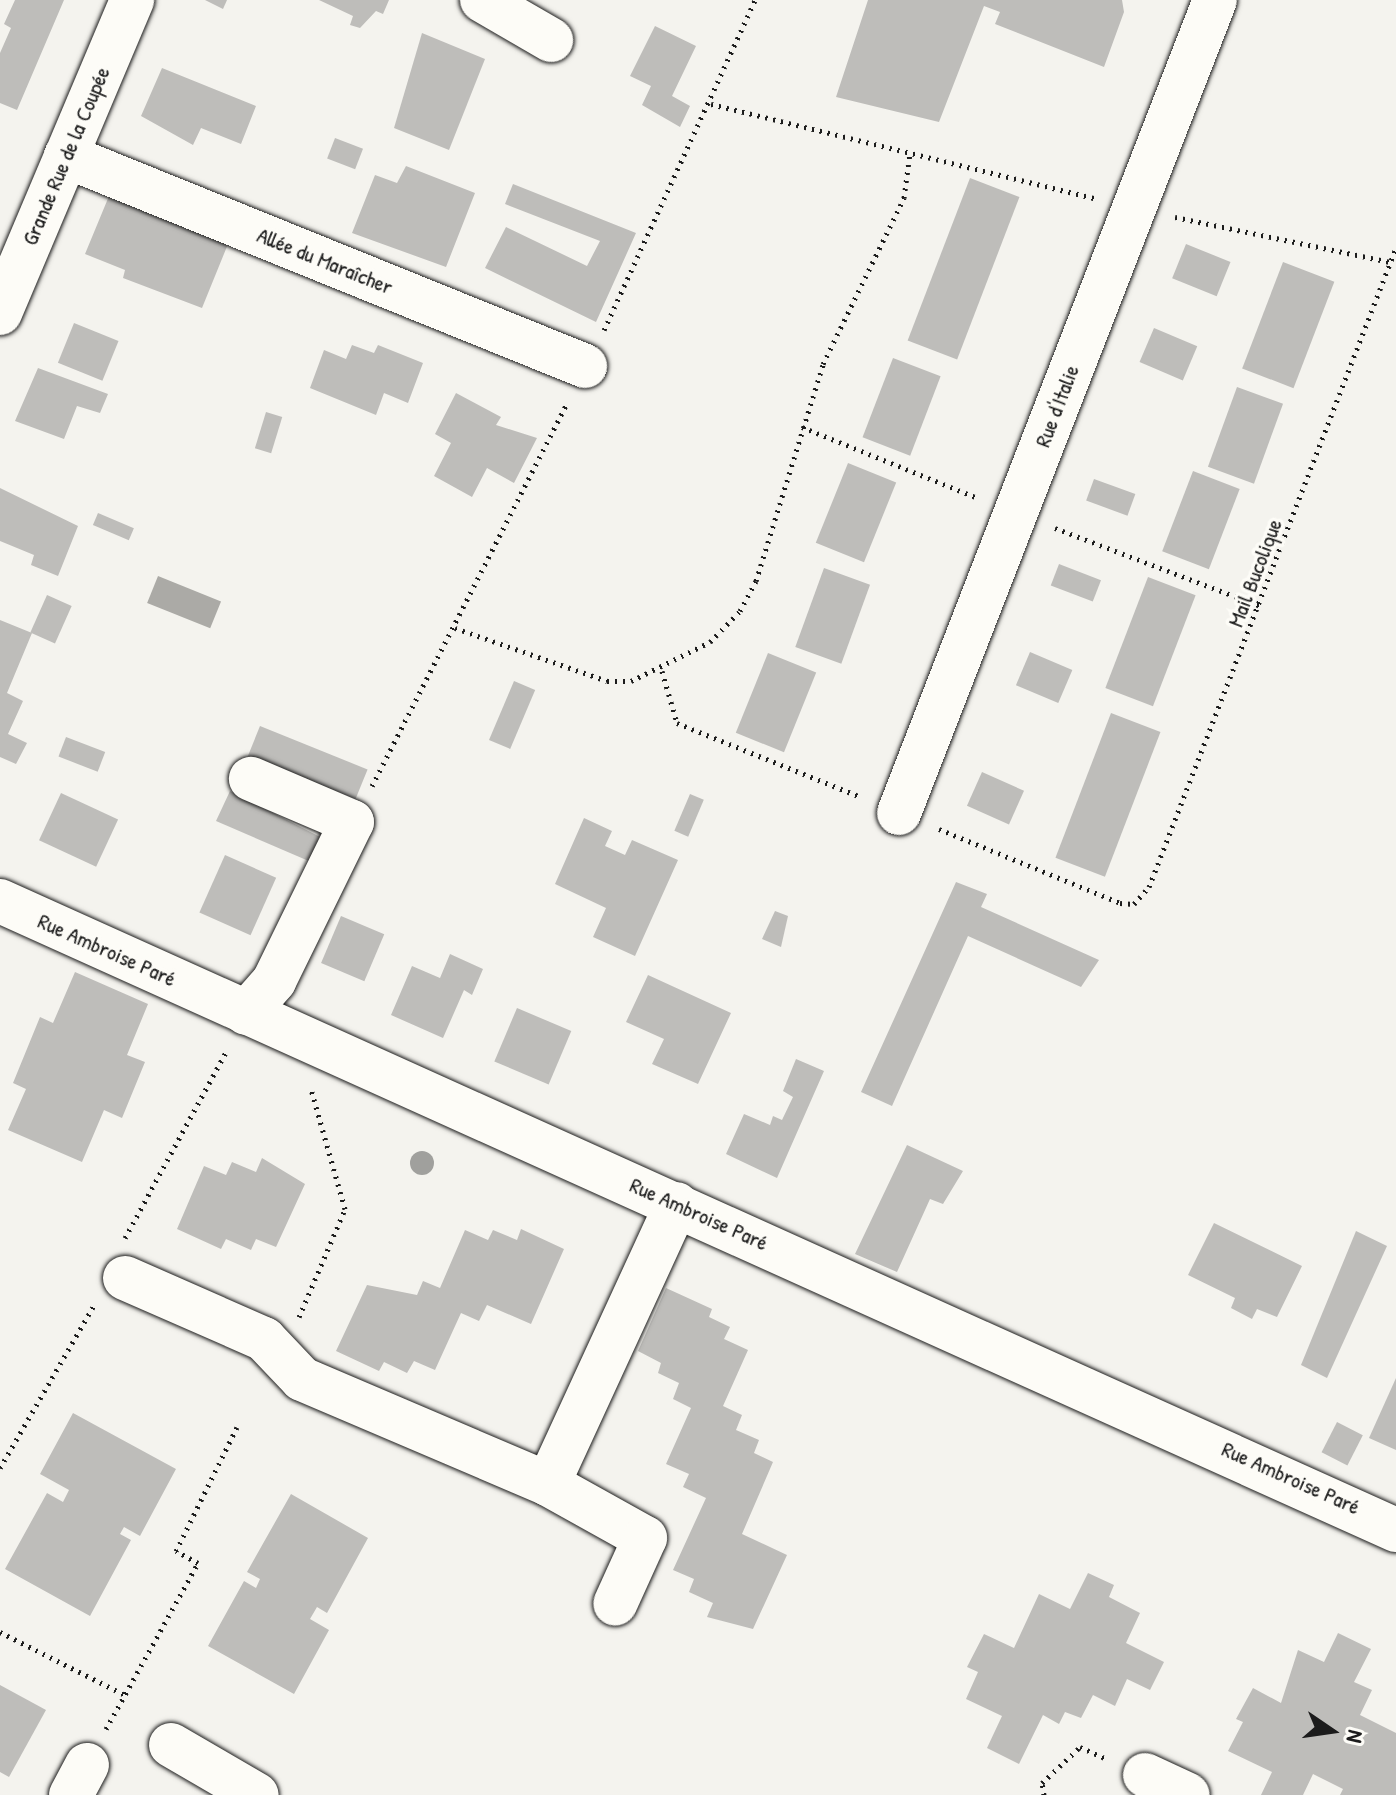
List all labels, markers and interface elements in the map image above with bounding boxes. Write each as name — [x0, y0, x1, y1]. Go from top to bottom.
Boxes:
street label: Grande Rue de la Coupée — [16, 63, 116, 249]
street label: Allée du Maraîcher — [253, 222, 397, 300]
street label: Rue d'Italie — [1029, 361, 1085, 451]
street label: Mail Bucolique — [1222, 515, 1288, 631]
street label: Rue Ambroise Paré — [34, 908, 180, 992]
street label: Rue Ambroise Paré — [626, 1172, 772, 1256]
street label: Rue Ambroise Paré — [1218, 1436, 1364, 1520]
north arrow — [1292, 1691, 1372, 1771]
text: N — [1339, 1727, 1371, 1745]

